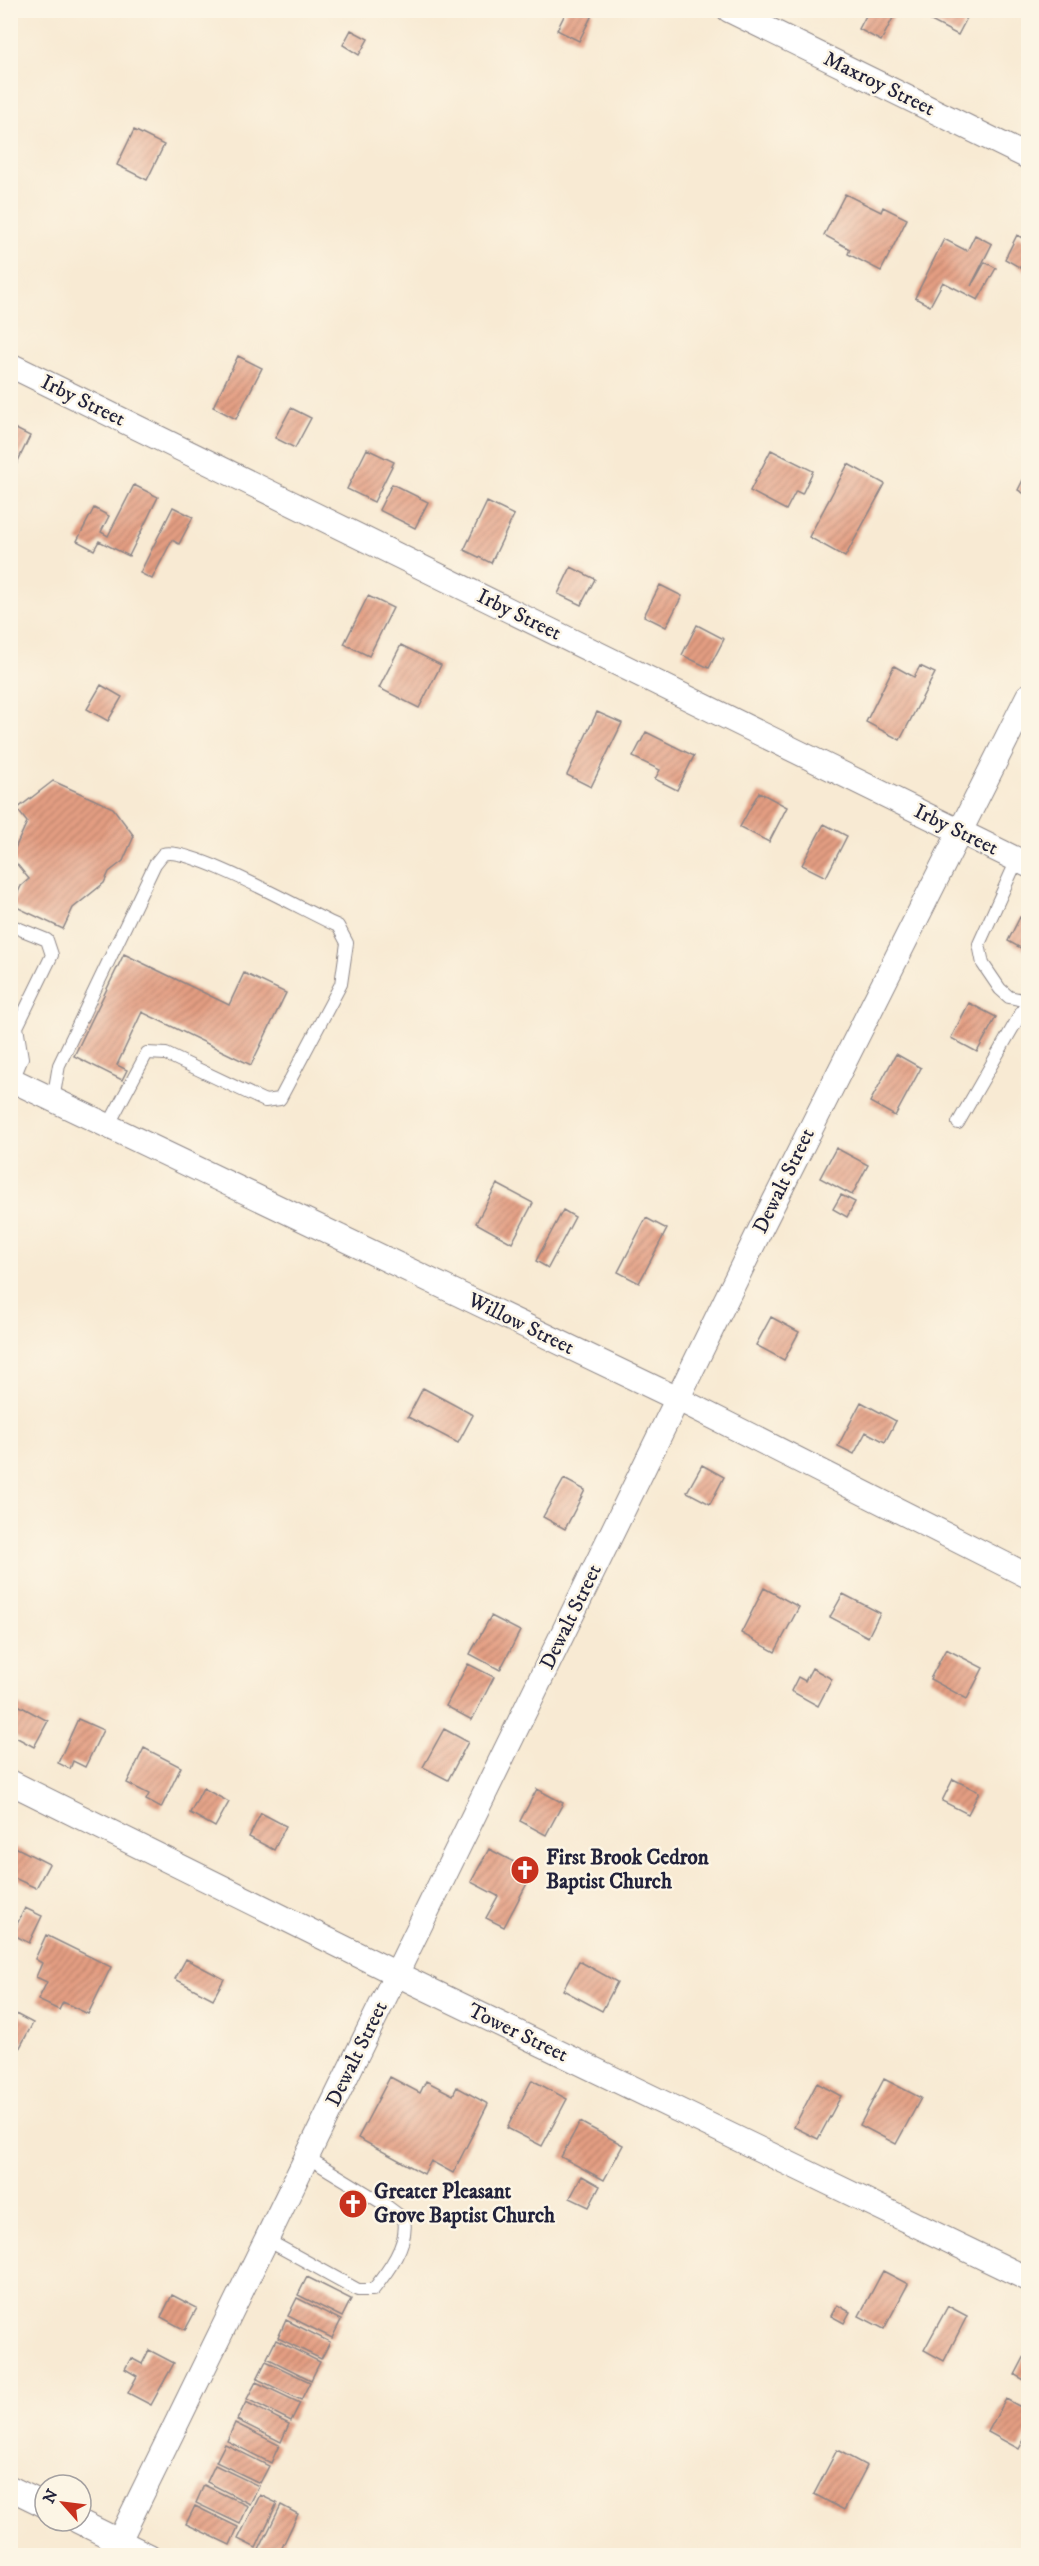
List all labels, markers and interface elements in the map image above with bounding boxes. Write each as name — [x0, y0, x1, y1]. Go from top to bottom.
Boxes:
street label: Maxroy Street — [819, 46, 939, 122]
street label: Irby Street — [37, 369, 130, 433]
street label: Irby Street — [473, 583, 566, 647]
street label: Irby Street — [910, 798, 1003, 862]
street label: Dewalt Street — [747, 1124, 821, 1238]
street label: Willow Street — [463, 1287, 579, 1361]
street label: Dewalt Street — [534, 1560, 608, 1674]
place label: First Brook Cedron Baptist Church — [546, 1845, 710, 1895]
church icon: First Brook Cedron Baptist Church — [509, 1854, 541, 1886]
street label: Dewalt Street — [320, 1997, 394, 2111]
street label: Tower Street — [464, 1998, 572, 2068]
place label: Greater Pleasant Grove Baptist Church — [374, 2179, 556, 2229]
church icon: Greater Pleasant Grove Baptist Church — [337, 2188, 369, 2220]
north arrow — [33, 2473, 93, 2533]
text: N — [39, 2486, 63, 2507]

